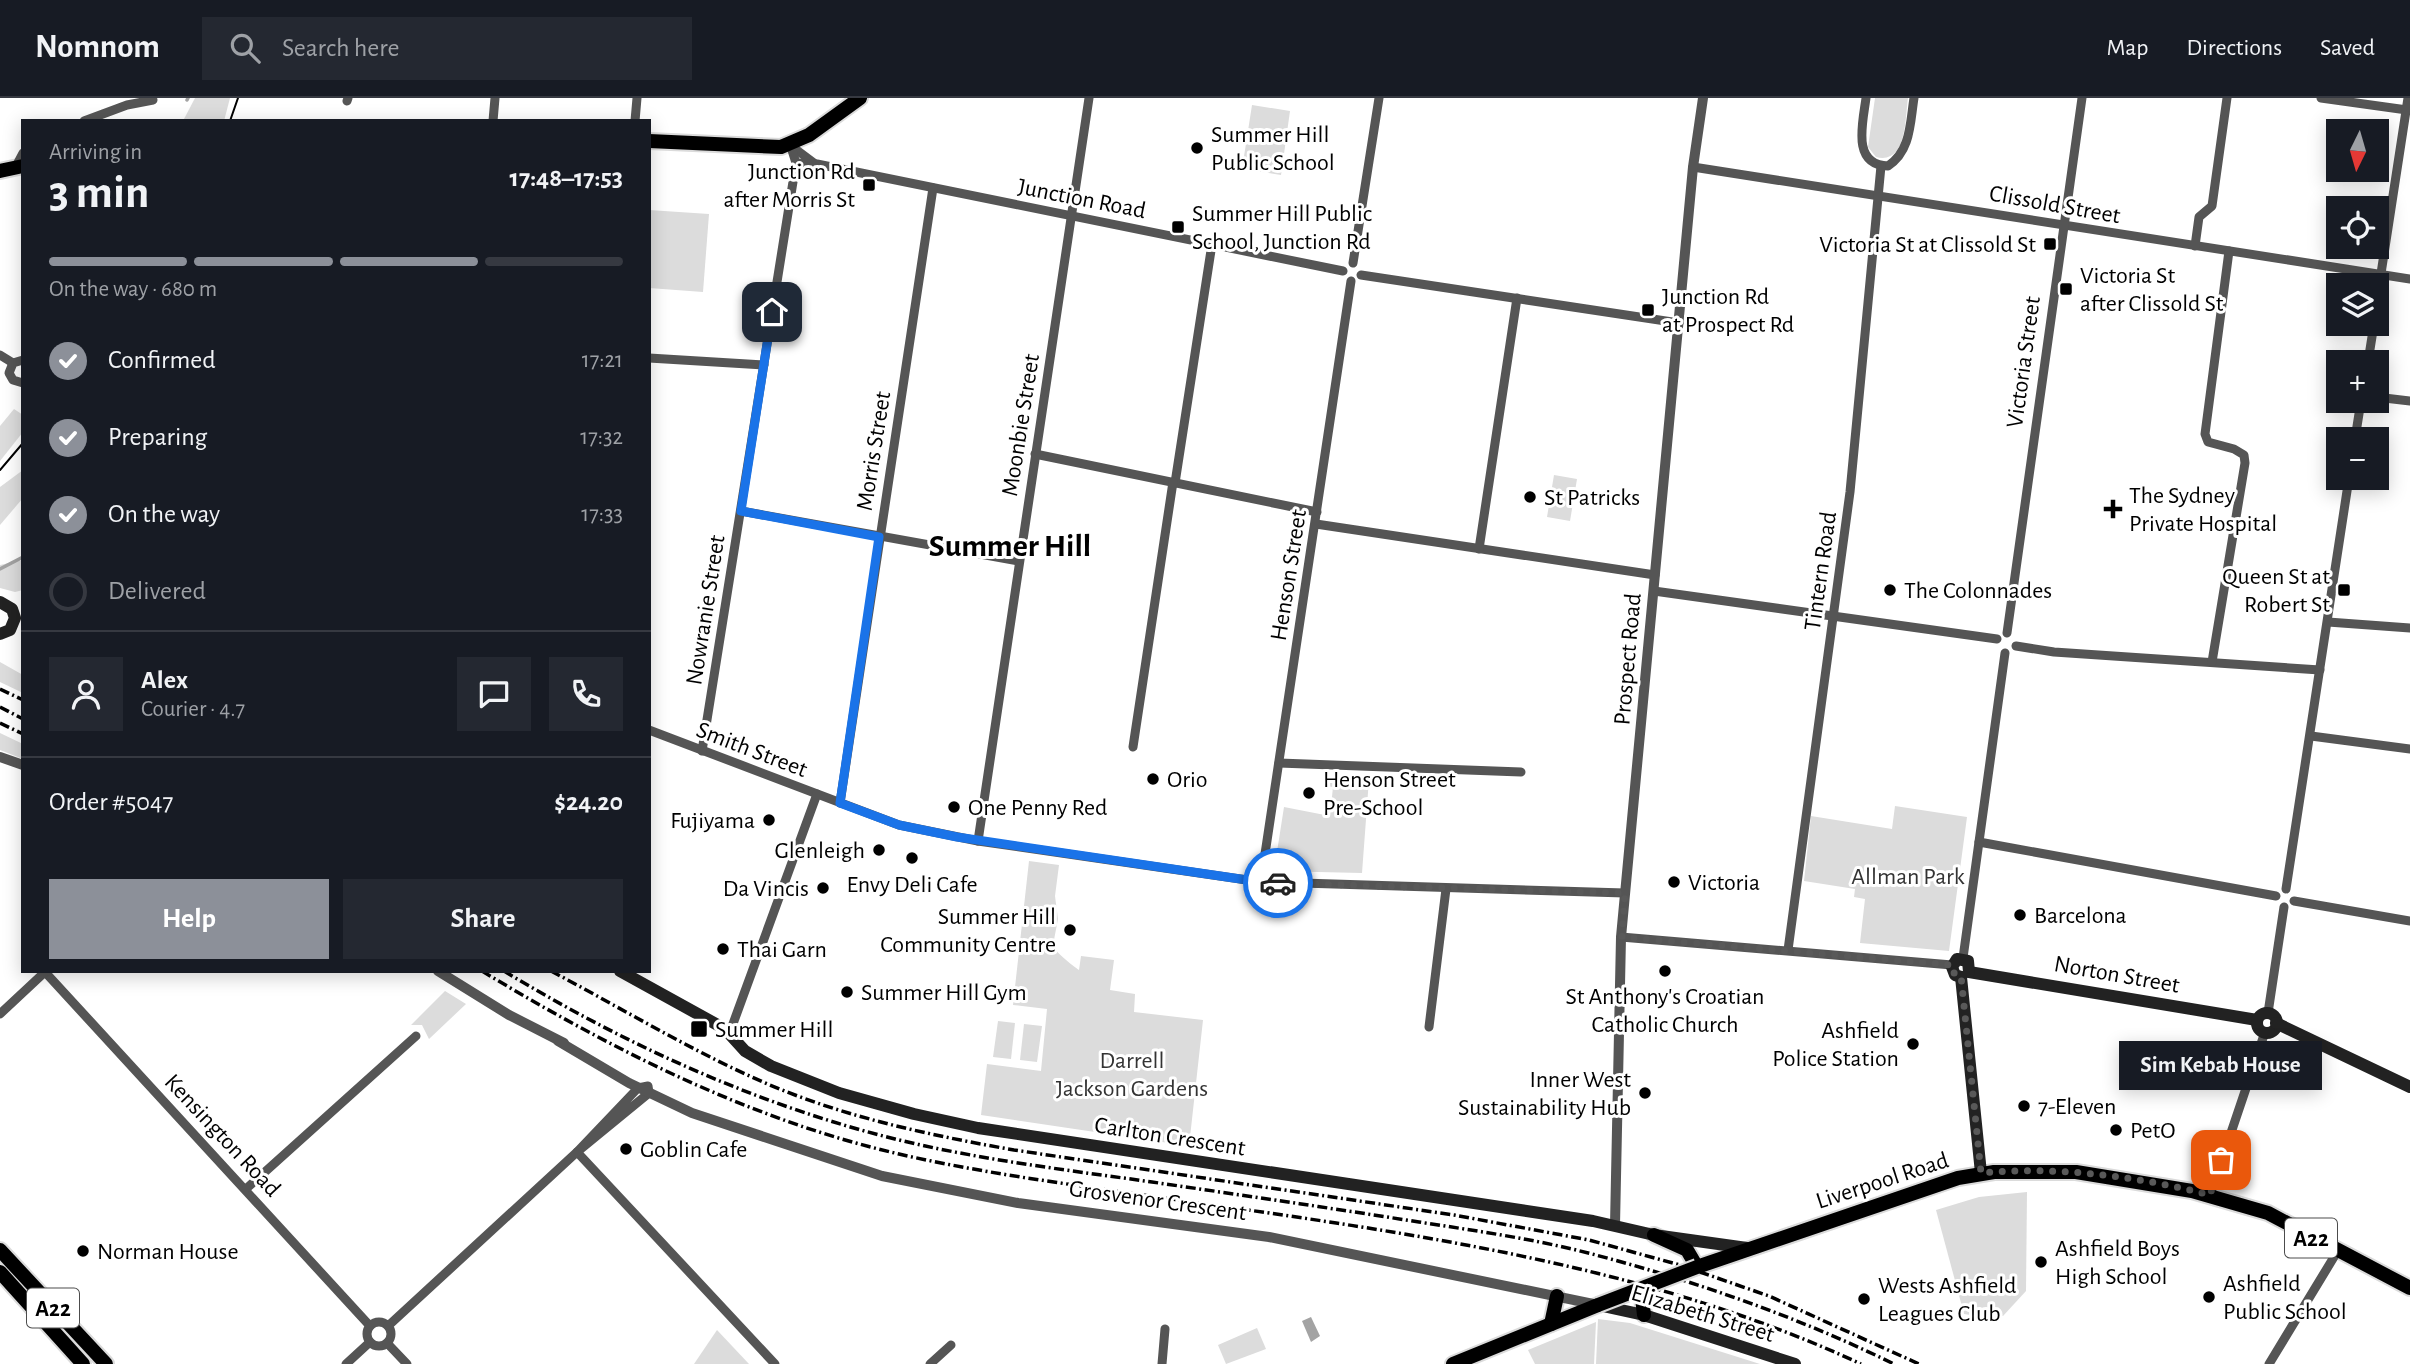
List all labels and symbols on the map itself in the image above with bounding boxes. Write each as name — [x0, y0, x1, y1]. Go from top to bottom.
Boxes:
north arrow — [2326, 119, 2389, 182]
place label: Summer Hill Public School — [1211, 123, 1335, 175]
marker: Summer Hill Public School — [1189, 140, 1205, 156]
place label: Junction Rd after Morris St — [723, 160, 855, 212]
street label: Junction Road — [1016, 175, 1148, 223]
marker: Junction Rd after Morris St — [861, 177, 877, 193]
street label: Clissold Street — [1987, 182, 2123, 228]
place label: Summer Hill Public School, Junction Rd — [1192, 202, 1372, 254]
marker: Summer Hill Public School, Junction Rd — [1170, 219, 1186, 235]
place label: Victoria St at Clissold St — [1819, 233, 2036, 257]
marker: Victoria St at Clissold St — [2042, 236, 2058, 252]
place label: Victoria St after Clissold St — [2080, 264, 2224, 316]
marker: Victoria St after Clissold St — [2058, 281, 2074, 297]
pin — [742, 282, 802, 342]
place label: Junction Rd at Prospect Rd — [1662, 285, 1794, 337]
street label: Victoria Street — [2003, 295, 2045, 429]
marker: Junction Rd at Prospect Rd — [1640, 302, 1656, 318]
street label: Moonbie Street — [998, 352, 1044, 498]
street label: Morris Street — [853, 389, 895, 513]
place label: The Sydney Private Hospital — [2129, 484, 2277, 536]
place label: St Patricks — [1544, 486, 1640, 510]
marker: St Patricks — [1522, 489, 1538, 505]
marker: The Sydney Private Hospital — [2103, 499, 2123, 519]
street label: Henson Street — [1267, 507, 1311, 643]
street label: Tintern Road — [1801, 510, 1841, 632]
district label: Summer Hill — [929, 530, 1091, 562]
street label: Nowranie Street — [682, 533, 730, 687]
place label: Queen St at Robert St — [2222, 565, 2330, 617]
place label: The Colonnades — [1904, 579, 2052, 603]
marker: The Colonnades — [1882, 582, 1898, 598]
marker: Queen St at Robert St — [2336, 582, 2352, 598]
street label: Prospect Road — [1610, 592, 1646, 726]
street label: Smith Street — [693, 718, 811, 782]
place label: Orio — [1167, 768, 1208, 792]
place label: Henson Street Pre-School — [1323, 768, 1456, 820]
marker: Orio — [1145, 771, 1161, 787]
marker: Henson Street Pre-School — [1301, 785, 1317, 801]
place label: One Penny Red — [968, 796, 1107, 820]
marker: One Penny Red — [946, 799, 962, 815]
place label: Fujiyama — [670, 809, 755, 833]
marker: Fujiyama — [761, 812, 777, 828]
place label: Glenleigh — [774, 839, 865, 863]
marker: Glenleigh — [871, 842, 887, 858]
courier — [1243, 848, 1313, 918]
marker: Envy Deli Cafe — [904, 850, 920, 866]
park label: Allman Park — [1851, 865, 1965, 889]
place label: Victoria — [1688, 871, 1760, 895]
place label: Envy Deli Cafe — [846, 873, 978, 897]
marker: Victoria — [1666, 874, 1682, 890]
place label: Da Vincis — [723, 877, 809, 901]
marker: Da Vincis — [815, 880, 831, 896]
place label: Barcelona — [2034, 904, 2127, 928]
place label: Summer Hill Community Centre — [880, 905, 1056, 957]
marker: Barcelona — [2012, 907, 2028, 923]
marker: Summer Hill Community Centre — [1062, 922, 1078, 938]
place label: Thai Garn — [737, 938, 827, 962]
marker: Thai Garn — [715, 941, 731, 957]
street label: Norton Street — [2052, 952, 2182, 998]
marker: St Anthony's Croatian Catholic Church — [1657, 963, 1673, 979]
place label: Summer Hill Gym — [861, 981, 1027, 1005]
marker: Summer Hill Gym — [839, 984, 855, 1000]
place label: St Anthony's Croatian Catholic Church — [1566, 985, 1764, 1037]
place label: Summer Hill — [715, 1018, 833, 1042]
marker: Summer Hill — [689, 1019, 709, 1039]
place label: Ashfield Police Station — [1772, 1019, 1899, 1071]
marker: Ashfield Police Station — [1905, 1036, 1921, 1052]
callout: Sim Kebab House — [2120, 1041, 2322, 1090]
park label: Darrell Jackson Gardens — [1056, 1049, 1208, 1101]
place label: Inner West Sustainability Hub — [1458, 1068, 1631, 1120]
street label: Kensington Road — [160, 1070, 285, 1202]
marker: Inner West Sustainability Hub — [1637, 1085, 1653, 1101]
place label: 7-Eleven — [2038, 1095, 2116, 1119]
marker: 7-Eleven — [2016, 1098, 2032, 1114]
street label: Carlton Crescent — [1093, 1113, 1247, 1161]
place label: PetO — [2130, 1119, 2175, 1143]
marker: PetO — [2108, 1122, 2124, 1138]
pin — [2191, 1130, 2251, 1190]
place label: Goblin Cafe — [640, 1138, 747, 1162]
marker: Goblin Cafe — [618, 1141, 634, 1157]
street label: Liverpool Road — [1813, 1148, 1952, 1214]
street label: Grosvenor Crescent — [1068, 1177, 1248, 1225]
road number: A22 — [2285, 1218, 2337, 1258]
place label: Ashfield Boys High School — [2055, 1237, 2180, 1289]
place label: Norman House — [97, 1240, 239, 1264]
marker: Norman House — [75, 1243, 91, 1259]
marker: Ashfield Boys High School — [2033, 1254, 2049, 1270]
place label: Ashfield Public School — [2223, 1272, 2347, 1324]
place label: Wests Ashfield Leagues Club — [1878, 1274, 2017, 1326]
street label: Elizabeth Street — [1628, 1281, 1777, 1347]
road number: A22 — [27, 1288, 79, 1328]
marker: Ashfield Public School — [2201, 1289, 2217, 1305]
marker: Wests Ashfield Leagues Club — [1856, 1291, 1872, 1307]

